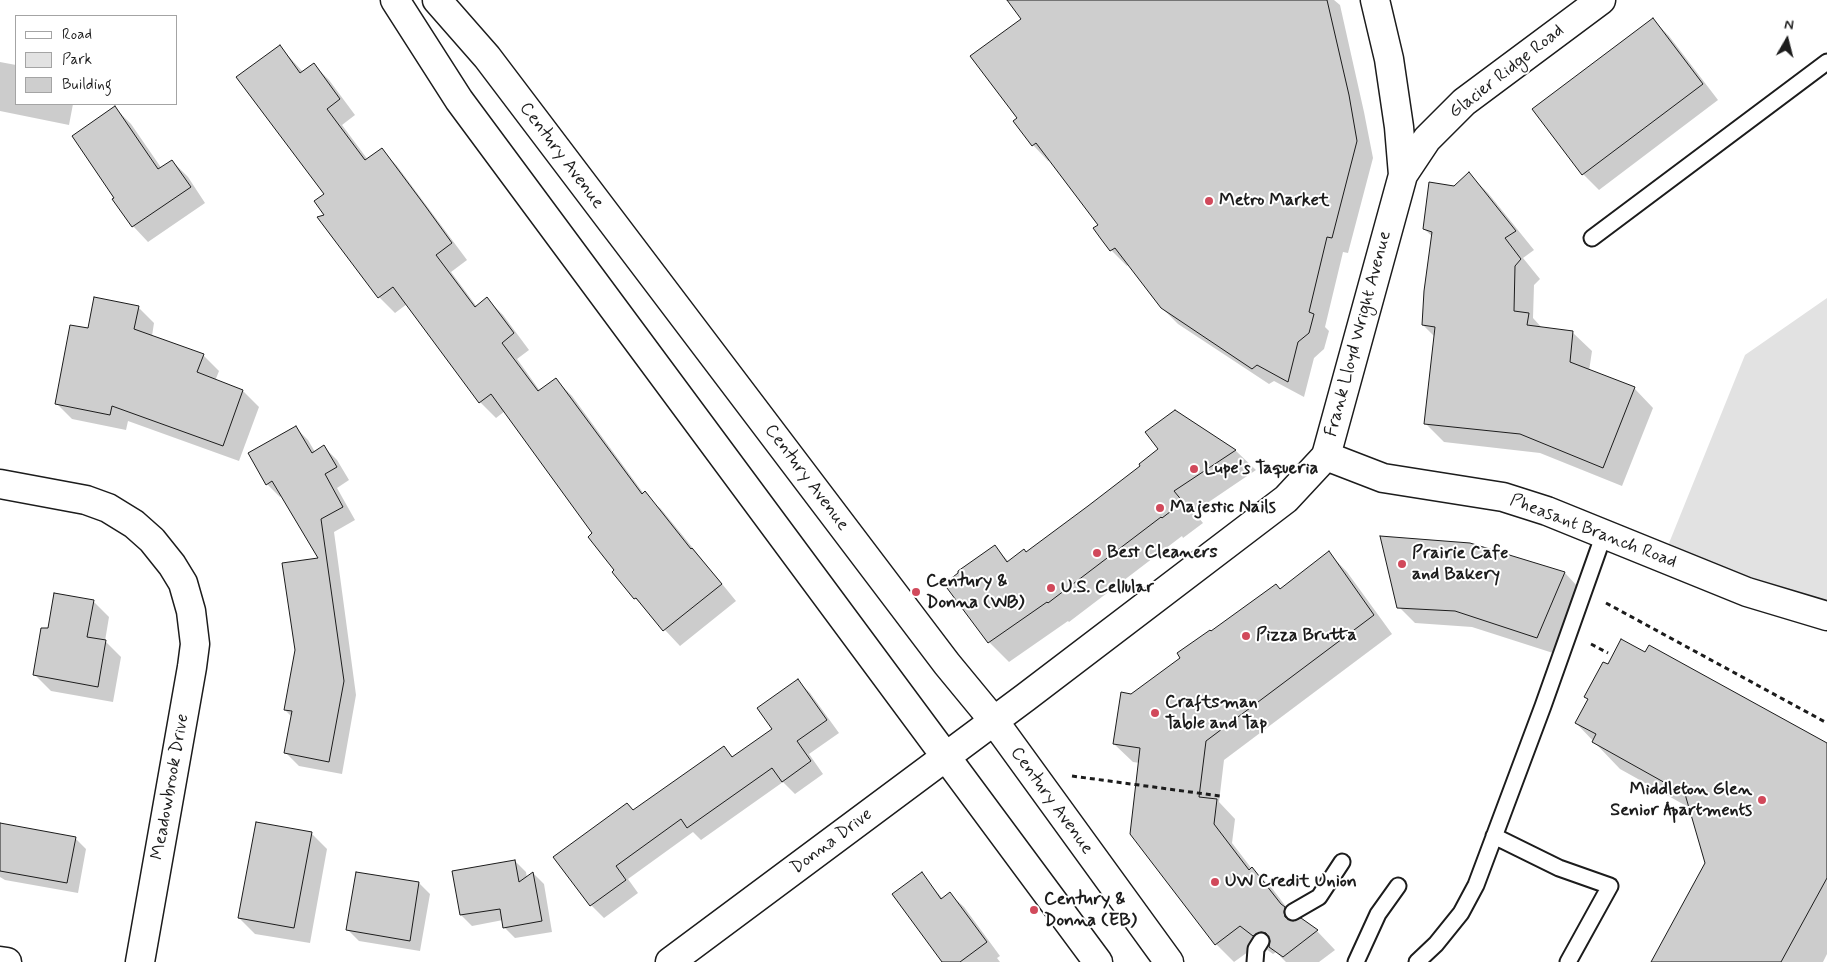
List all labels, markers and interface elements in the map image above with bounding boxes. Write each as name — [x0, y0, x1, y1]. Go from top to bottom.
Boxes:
legend — [15, 15, 178, 105]
north arrow — [1762, 15, 1812, 65]
text: N — [1783, 16, 1795, 35]
street label: Glacier Ridge Road — [1445, 20, 1569, 124]
text: Road — [62, 25, 92, 45]
text: Park — [62, 50, 92, 70]
text: Building — [62, 75, 112, 95]
street label: Century Avenue — [514, 99, 608, 213]
place label: Metro Market — [1219, 190, 1329, 212]
marker: Metro Market — [1203, 195, 1215, 207]
street label: Frank Lloyd Wright Avenue — [1321, 229, 1397, 439]
street label: Century Avenue — [759, 421, 853, 535]
place label: Lupe's Taqueria — [1204, 458, 1318, 480]
marker: Lupe's Taqueria — [1188, 463, 1200, 475]
street label: Pheasant Branch Road — [1506, 490, 1680, 574]
place label: Majestic Nails — [1170, 497, 1276, 519]
marker: Majestic Nails — [1154, 502, 1166, 514]
place label: Best Cleaners — [1107, 542, 1218, 564]
place label: Prairie Cafe and Bakery — [1412, 543, 1508, 586]
marker: Best Cleaners — [1091, 547, 1103, 559]
marker: Prairie Cafe and Bakery — [1396, 558, 1408, 570]
place label: Century & Donna (WB) — [926, 571, 1024, 614]
place label: U.S. Cellular — [1061, 577, 1154, 599]
marker: U.S. Cellular — [1045, 582, 1057, 594]
marker: Century & Donna (WB) — [910, 586, 922, 598]
place label: Pizza Brutta — [1256, 625, 1357, 647]
marker: Pizza Brutta — [1240, 630, 1252, 642]
place label: Craftsman Table and Tap — [1165, 692, 1267, 734]
marker: Craftsman Table and Tap — [1149, 707, 1161, 719]
street label: Meadowbrook Drive — [148, 712, 194, 862]
street label: Century Avenue — [1005, 743, 1097, 859]
place label: Middleton Glen Senior Apartments — [1610, 779, 1752, 822]
marker: Middleton Glen Senior Apartments — [1756, 794, 1768, 806]
street label: Donna Drive — [787, 804, 877, 880]
place label: UW Credit Union — [1225, 871, 1357, 893]
marker: UW Credit Union — [1209, 876, 1221, 888]
place label: Century & Donna (EB) — [1044, 889, 1137, 932]
marker: Century & Donna (EB) — [1028, 904, 1040, 916]

